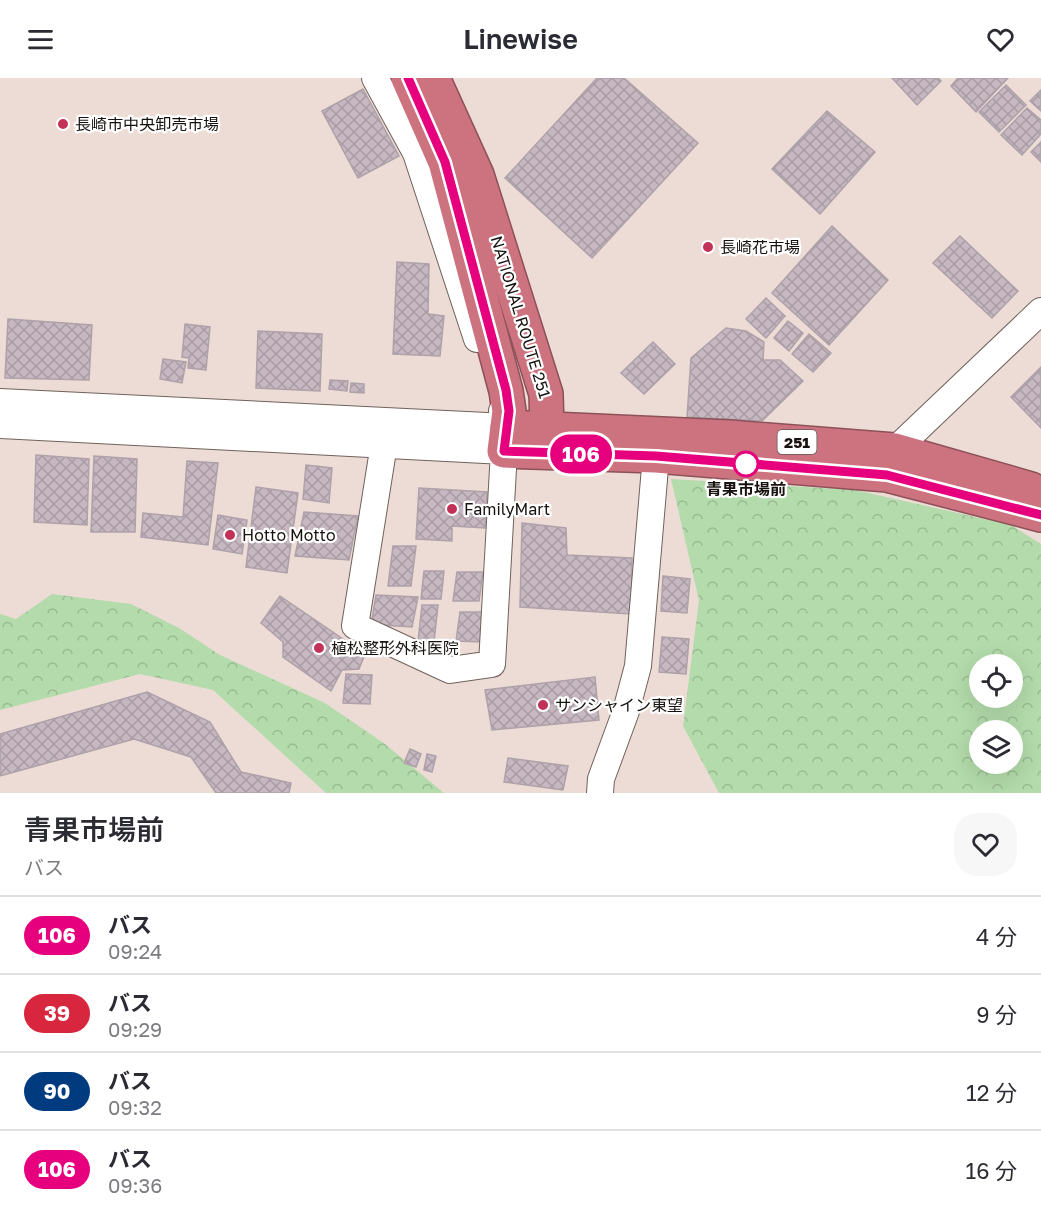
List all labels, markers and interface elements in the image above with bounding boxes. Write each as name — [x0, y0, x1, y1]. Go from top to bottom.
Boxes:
icon: menu — [24, 23, 57, 56]
text: Linewise — [463, 23, 578, 55]
icon: heart — [984, 23, 1017, 56]
place label: 長崎市中央卸売市場 — [75, 114, 219, 134]
marker: 長崎市中央卸売市場 — [56, 117, 70, 131]
street label: NATIONAL ROUTE 251 — [487, 233, 555, 401]
place label: 長崎花市場 — [720, 237, 800, 257]
marker: 長崎花市場 — [701, 240, 715, 254]
road number: 251 — [778, 430, 816, 454]
line badge: 106 — [546, 434, 616, 473]
text: 106 — [562, 441, 600, 467]
marker: 青果市場前 — [733, 451, 759, 477]
place label: 青果市場前 — [706, 479, 786, 499]
place label: FamilyMart — [464, 499, 550, 519]
marker: FamilyMart — [445, 502, 459, 516]
place label: Hotto Motto — [242, 525, 336, 545]
marker: Hotto Motto — [223, 528, 237, 542]
place label: 植松整形外科医院 — [331, 638, 459, 658]
marker: 植松整形外科医院 — [312, 641, 326, 655]
map controls — [969, 654, 1023, 774]
button: locate — [969, 654, 1023, 708]
place label: サンシャイン東望 — [555, 695, 683, 715]
marker: サンシャイン東望 — [536, 698, 550, 712]
button: layers — [969, 720, 1023, 774]
text: 青果市場前 — [24, 813, 164, 846]
button: heart — [954, 813, 1017, 876]
text: バス — [24, 855, 64, 879]
text: バス — [108, 911, 152, 938]
text: 106 — [38, 922, 76, 948]
text: 4 分 — [976, 923, 1017, 950]
text: 09:24 — [108, 939, 162, 963]
text: バス — [108, 989, 152, 1016]
text: 39 — [44, 1000, 70, 1026]
text: 9 分 — [976, 1001, 1017, 1028]
text: 09:29 — [108, 1017, 162, 1041]
text: バス — [108, 1067, 152, 1094]
text: 90 — [44, 1078, 71, 1104]
text: 12 分 — [966, 1079, 1017, 1106]
text: 09:32 — [108, 1095, 162, 1119]
text: バス — [108, 1145, 152, 1172]
text: 106 — [38, 1156, 76, 1182]
text: 16 分 — [966, 1157, 1017, 1184]
text: 09:36 — [108, 1173, 162, 1197]

